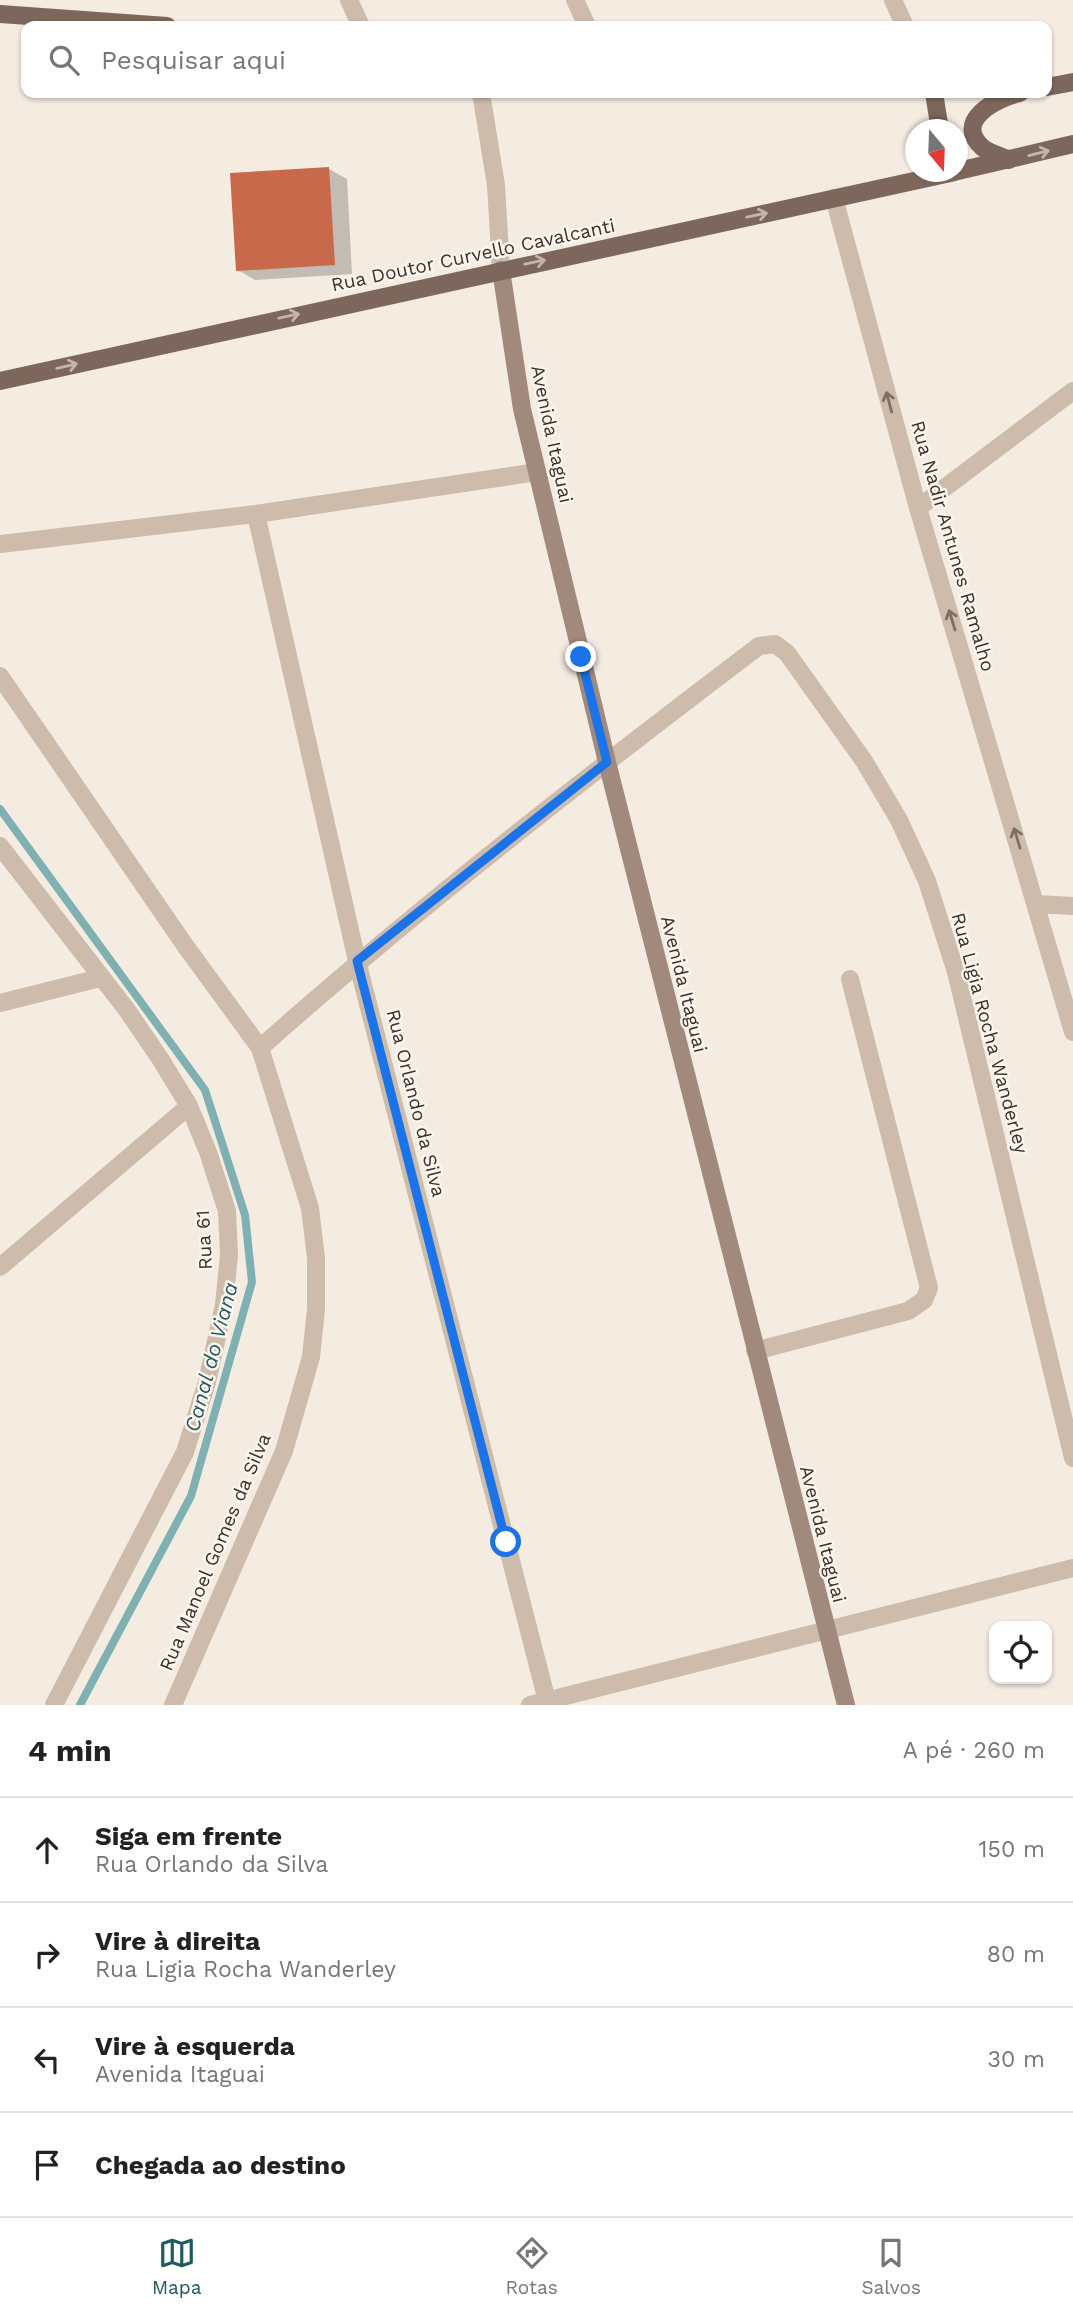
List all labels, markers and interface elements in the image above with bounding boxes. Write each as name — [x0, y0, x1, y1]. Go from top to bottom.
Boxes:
search box — [21, 21, 1052, 98]
icon: search — [45, 41, 83, 79]
text: Pesquisar aqui — [101, 45, 286, 75]
north arrow — [905, 119, 968, 182]
one-way arrow — [1027, 146, 1050, 159]
one-way arrow — [745, 207, 768, 221]
street label: Rua Doutor Curvello Cavalcanti — [329, 214, 617, 296]
one-way arrow — [523, 255, 546, 269]
one-way arrow — [277, 309, 300, 323]
one-way arrow — [55, 359, 78, 372]
street label: Avenida Itaguai — [526, 363, 578, 505]
one-way arrow — [882, 391, 895, 413]
street label: Rua Nadir Antunes Ramalho — [906, 418, 1000, 674]
one-way arrow — [944, 610, 957, 632]
route end — [565, 641, 596, 672]
one-way arrow — [1010, 827, 1023, 849]
street label: Rua Ligia Rocha Wanderley — [947, 910, 1033, 1156]
street label: Avenida Itaguai — [656, 913, 712, 1055]
street label: Rua Orlando da Silva — [382, 1007, 451, 1199]
street label: Rua 61 — [191, 1209, 217, 1271]
water label: Canal do Viana — [179, 1279, 243, 1435]
street label: Rua Manoel Gomes da Silva — [154, 1429, 276, 1674]
street label: Avenida Itaguai — [795, 1463, 851, 1605]
route start — [490, 1526, 521, 1557]
map controls — [989, 1621, 1052, 1684]
button: locate — [989, 1621, 1052, 1684]
text: 4 min — [28, 1733, 112, 1768]
text: A pé · 260 m — [903, 1737, 1045, 1764]
text: Siga em frente — [95, 1821, 282, 1851]
icon: ahead — [28, 1831, 66, 1869]
text: 150 m — [979, 1836, 1045, 1863]
text: Rua Orlando da Silva — [95, 1851, 328, 1878]
text: Vire à direita — [95, 1926, 260, 1956]
icon: right — [28, 1936, 66, 1974]
text: 80 m — [987, 1941, 1045, 1968]
text: Rua Ligia Rocha Wanderley — [95, 1956, 396, 1983]
text: Vire à esquerda — [95, 2031, 295, 2061]
icon: left — [28, 2041, 66, 2079]
text: 30 m — [988, 2046, 1045, 2073]
text: Avenida Itaguai — [95, 2061, 265, 2088]
icon: arrive — [28, 2146, 66, 2184]
text: Chegada ao destino — [95, 2150, 346, 2180]
tab: Mapa — [152, 2234, 201, 2299]
tab: Rotas — [505, 2234, 558, 2299]
tab: Salvos — [862, 2234, 921, 2299]

